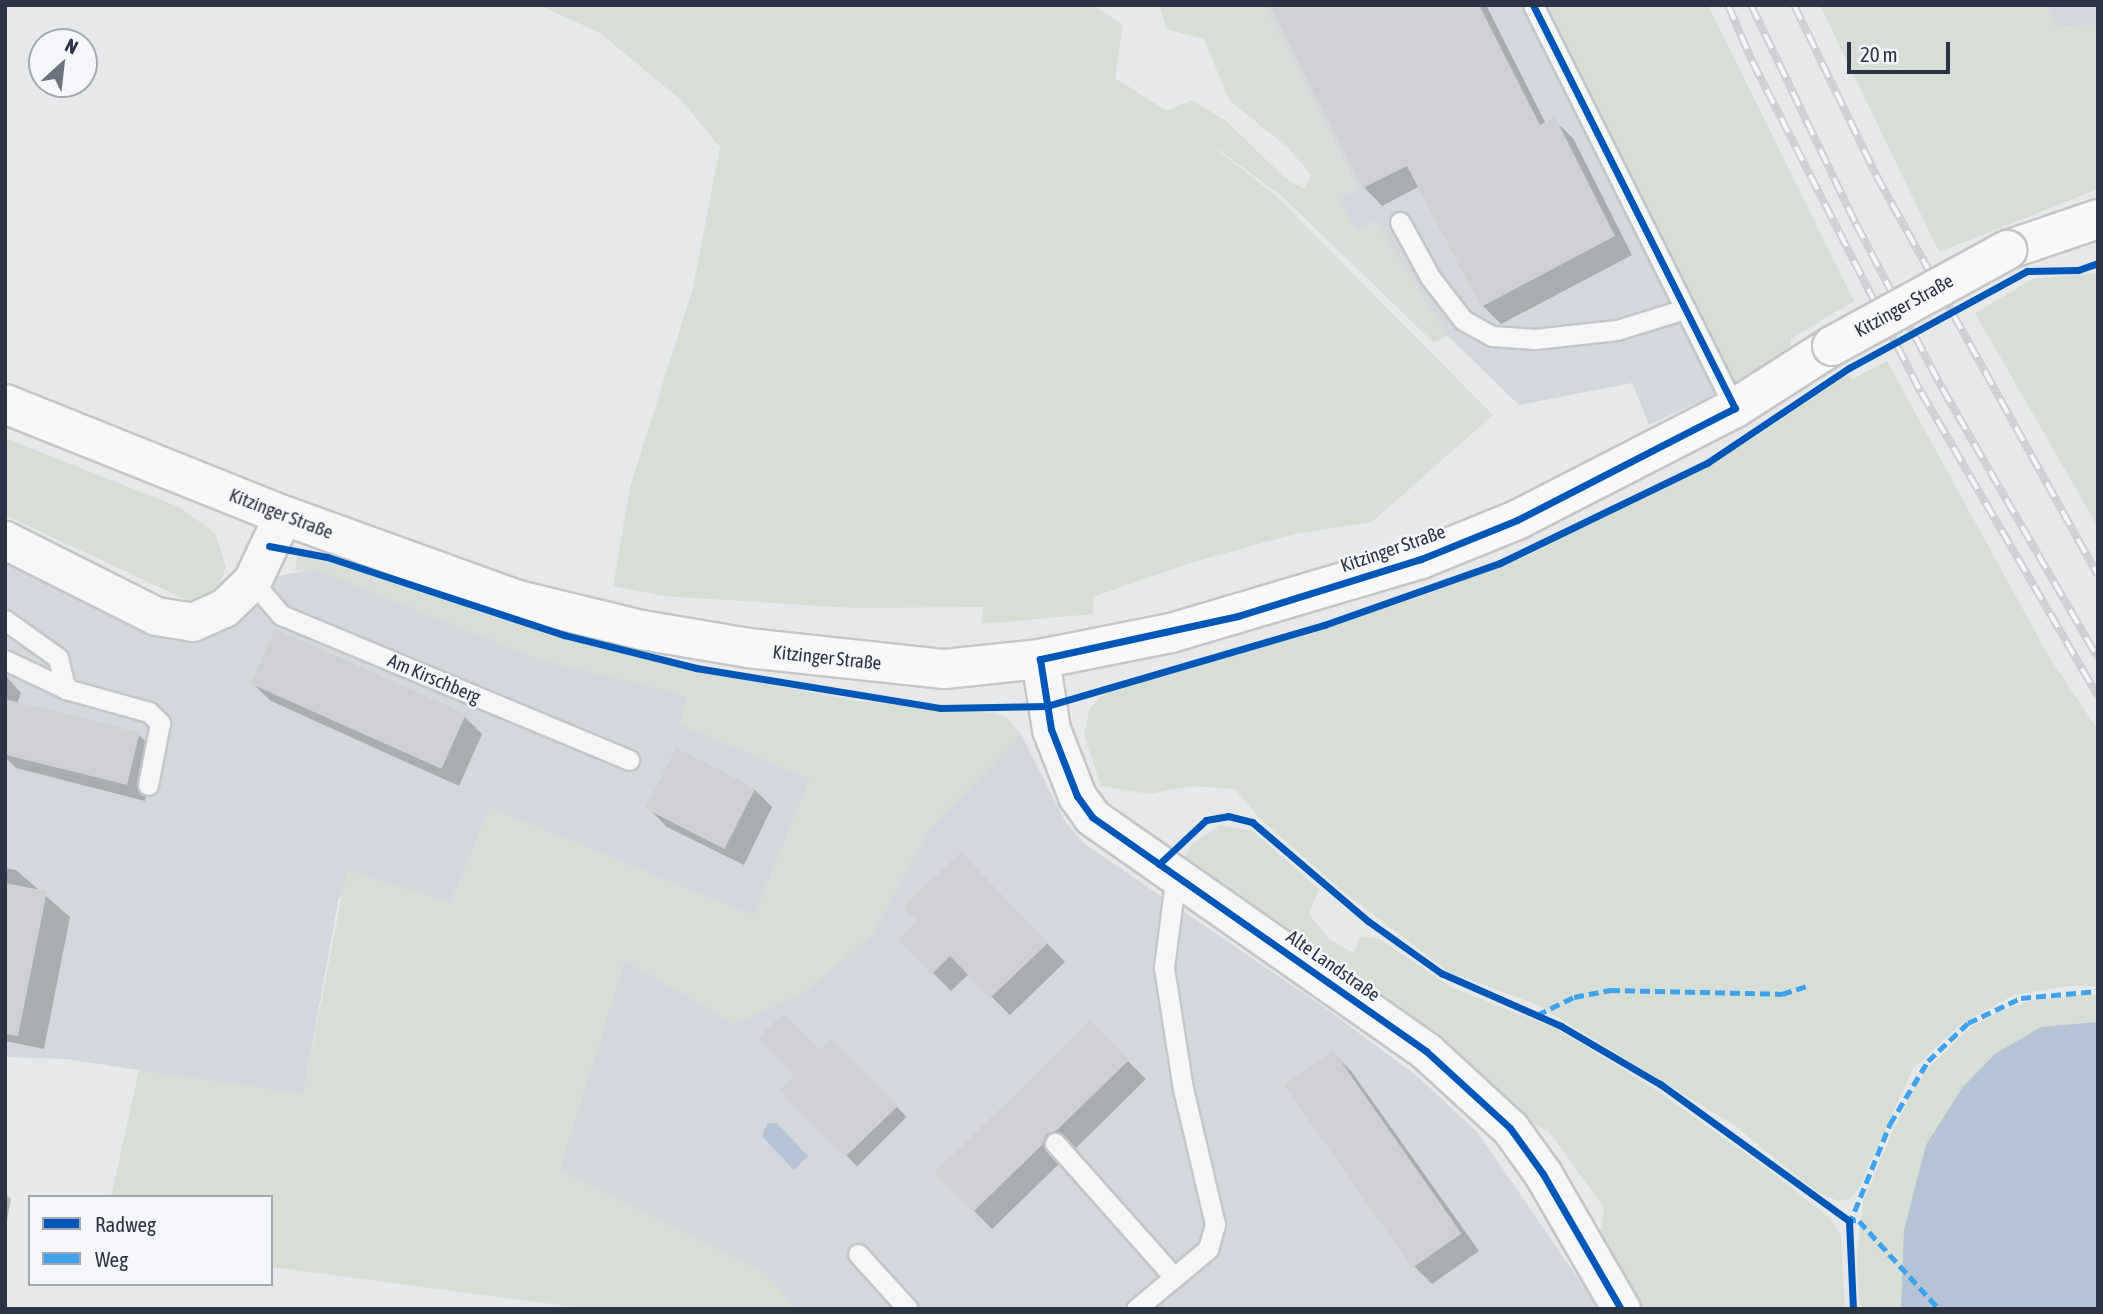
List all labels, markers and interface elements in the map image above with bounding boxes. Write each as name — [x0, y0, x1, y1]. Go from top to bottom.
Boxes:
north arrow — [28, 28, 98, 98]
scale bar — [1851, 28, 1954, 72]
text: N — [62, 34, 82, 58]
text: 20 m — [1860, 42, 1898, 66]
street label: Kitzinger Straße — [1851, 270, 1957, 342]
street label: Kitzinger Straße — [226, 484, 336, 544]
street label: Kitzinger Straße — [1338, 520, 1448, 578]
street label: Kitzinger Straße — [771, 641, 883, 675]
street label: Am Kirschberg — [384, 649, 484, 709]
street label: Alte Landstraße — [1282, 925, 1384, 1007]
legend — [28, 1195, 273, 1286]
text: Radweg — [95, 1212, 156, 1236]
text: Weg — [95, 1247, 128, 1271]

